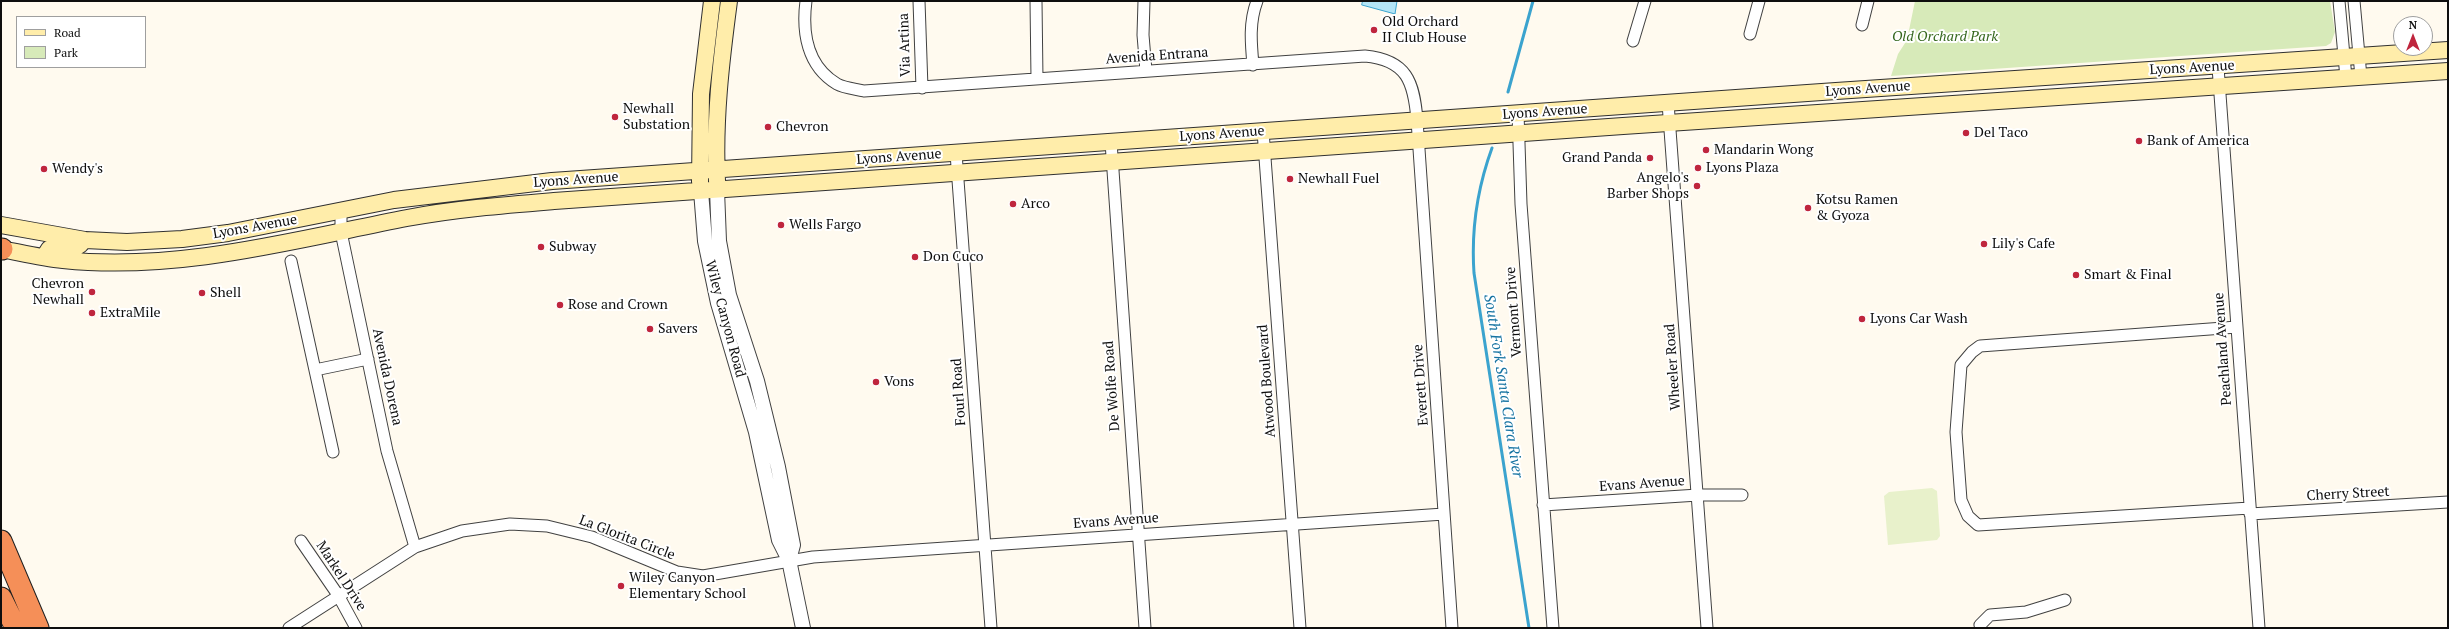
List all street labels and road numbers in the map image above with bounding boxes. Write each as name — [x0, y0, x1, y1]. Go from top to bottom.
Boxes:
street label: Via Artina — [895, 13, 915, 77]
street label: Avenida Entrana — [1105, 44, 1209, 68]
street label: Lyons Avenue — [2149, 57, 2235, 79]
street label: Lyons Avenue — [1825, 78, 1911, 100]
street label: Lyons Avenue — [1502, 101, 1588, 123]
street label: Lyons Avenue — [1179, 123, 1265, 145]
street label: Lyons Avenue — [856, 146, 942, 168]
street label: Lyons Avenue — [533, 169, 619, 191]
street label: Lyons Avenue — [212, 211, 298, 243]
street label: Wiley Canyon Road — [701, 259, 749, 379]
street label: Vermont Drive — [1502, 266, 1526, 358]
street label: Peachland Avenue — [2211, 292, 2235, 406]
street label: Wheeler Road — [1662, 323, 1684, 411]
street label: Atwood Boulevard — [1255, 324, 1279, 438]
street label: Avenida Dorena — [369, 327, 405, 427]
street label: De Wolfe Road — [1100, 340, 1124, 432]
street label: Everett Drive — [1410, 344, 1432, 426]
street label: Fourl Road — [948, 358, 970, 426]
street label: Evans Avenue — [1599, 473, 1685, 495]
street label: Cherry Street — [2306, 483, 2390, 505]
street label: Evans Avenue — [1073, 510, 1159, 532]
street label: La Glorita Circle — [577, 512, 677, 564]
street label: Markel Drive — [312, 538, 370, 614]

